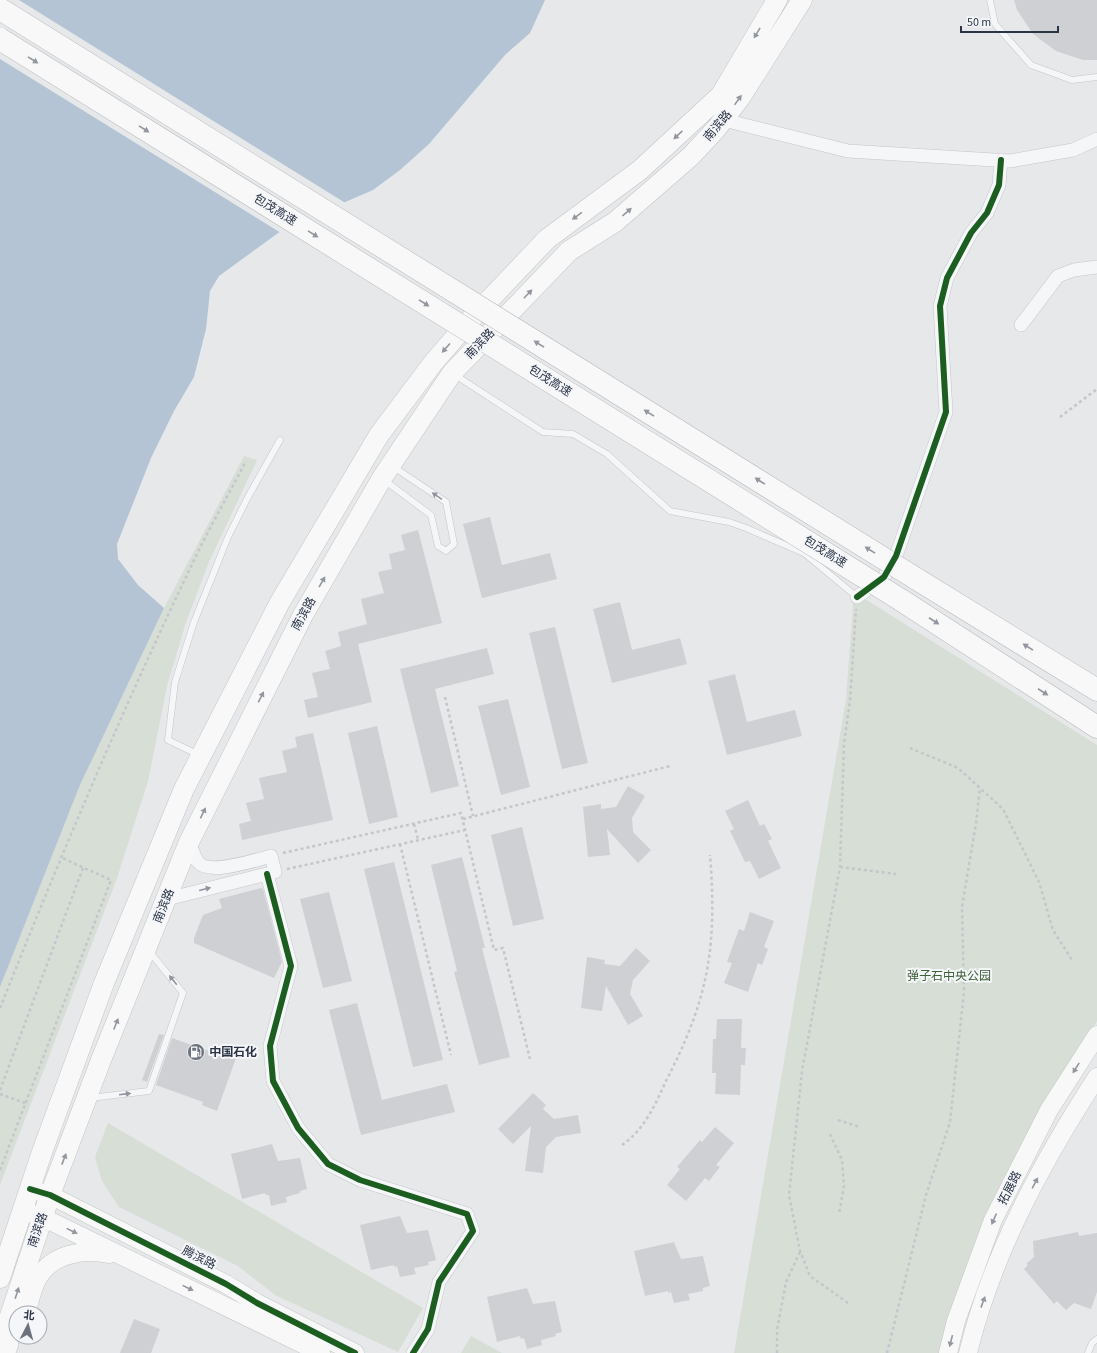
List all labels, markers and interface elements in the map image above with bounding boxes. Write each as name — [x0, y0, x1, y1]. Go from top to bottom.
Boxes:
scale bar — [961, 8, 1058, 34]
text: 50 m — [967, 14, 991, 31]
one-way arrow — [754, 27, 761, 39]
one-way arrow — [28, 56, 38, 64]
one-way arrow — [734, 95, 743, 106]
street label: 南滨路 — [700, 107, 736, 145]
one-way arrow — [138, 125, 149, 132]
one-way arrow — [673, 130, 683, 139]
street label: 包茂高速 — [250, 190, 300, 230]
one-way arrow — [622, 207, 633, 216]
one-way arrow — [572, 212, 582, 220]
one-way arrow — [307, 231, 319, 238]
one-way arrow — [523, 289, 533, 299]
one-way arrow — [419, 299, 429, 307]
street label: 南滨路 — [461, 325, 499, 363]
one-way arrow — [534, 340, 544, 348]
one-way arrow — [442, 343, 451, 352]
street label: 包茂高速 — [525, 361, 575, 401]
one-way arrow — [643, 409, 655, 416]
one-way arrow — [754, 478, 766, 485]
one-way arrow — [432, 492, 442, 500]
street label: 包茂高速 — [800, 532, 850, 572]
one-way arrow — [865, 546, 875, 554]
one-way arrow — [318, 576, 325, 588]
street label: 南滨路 — [288, 594, 320, 634]
one-way arrow — [929, 617, 939, 625]
one-way arrow — [1022, 644, 1034, 651]
one-way arrow — [1038, 688, 1048, 696]
one-way arrow — [258, 691, 264, 703]
one-way arrow — [200, 808, 206, 819]
street label: 南滨路 — [149, 886, 179, 926]
one-way arrow — [200, 886, 212, 892]
park label: 弹子石中央公园 — [907, 968, 991, 985]
one-way arrow — [168, 975, 177, 986]
one-way arrow — [113, 1019, 119, 1030]
fuel station icon: 中国石化 — [186, 1042, 206, 1062]
place label: 中国石化 — [209, 1044, 257, 1061]
one-way arrow — [1072, 1063, 1080, 1073]
one-way arrow — [119, 1091, 131, 1097]
one-way arrow — [61, 1153, 67, 1165]
street label: 拓展路 — [994, 1168, 1026, 1208]
one-way arrow — [1032, 1178, 1038, 1189]
street label: 南滨路 — [24, 1210, 52, 1250]
one-way arrow — [991, 1213, 997, 1225]
one-way arrow — [66, 1228, 77, 1235]
street label: 腾滨路 — [179, 1242, 219, 1274]
one-way arrow — [183, 1285, 194, 1292]
one-way arrow — [14, 1287, 20, 1299]
one-way arrow — [981, 1296, 987, 1308]
north arrow — [8, 1305, 48, 1345]
text: 北 — [23, 1308, 35, 1324]
one-way arrow — [948, 1336, 954, 1348]

